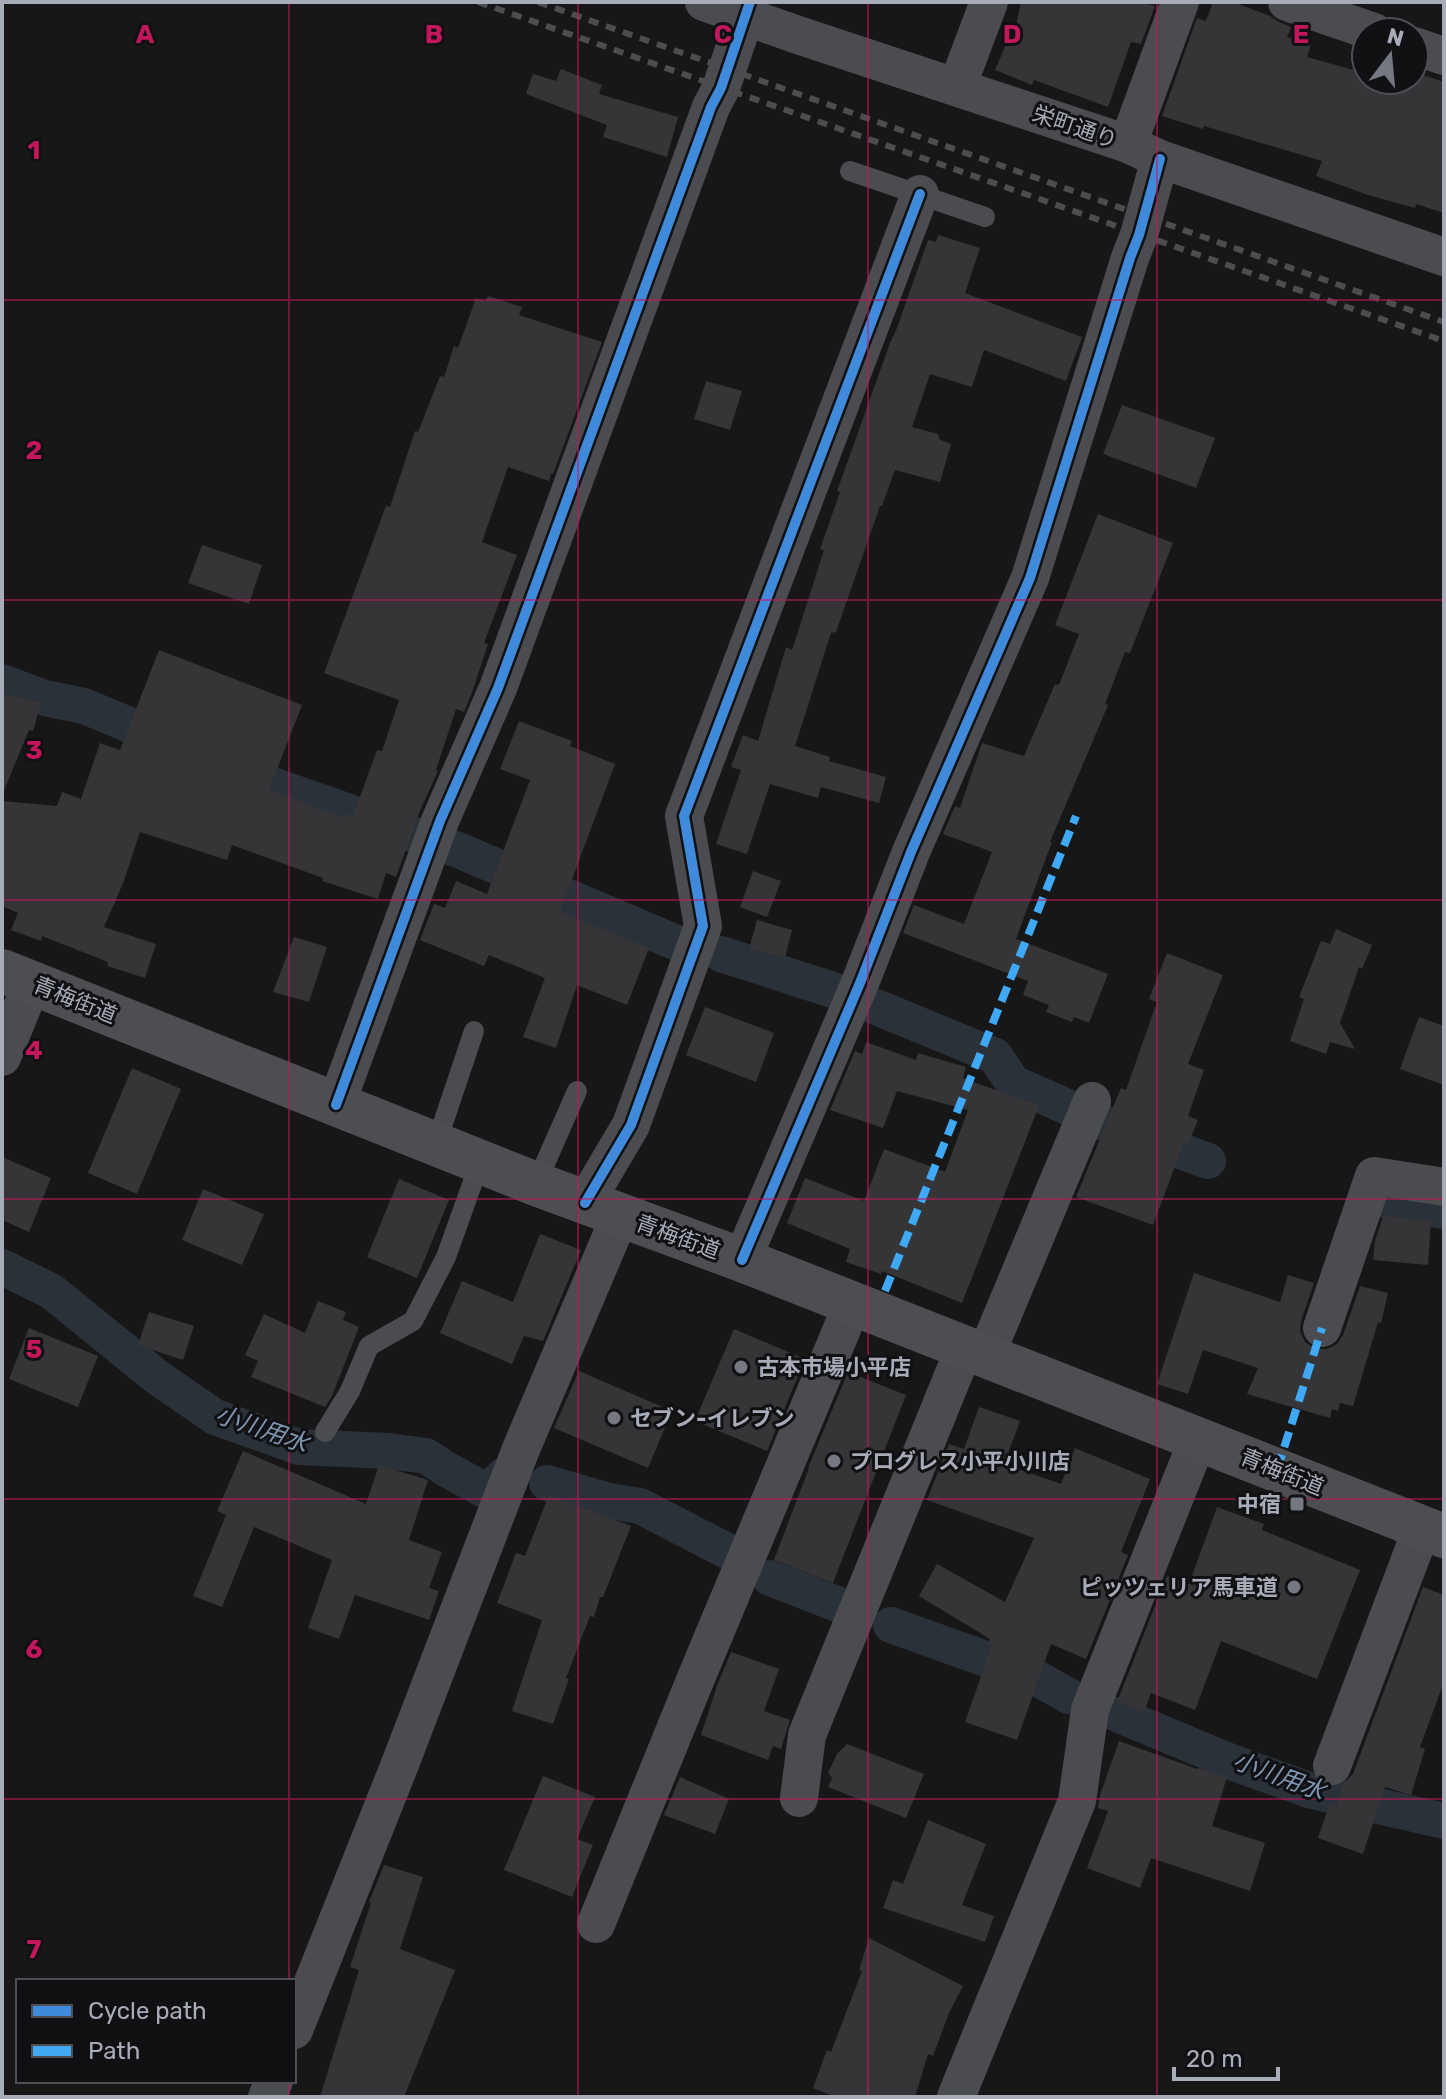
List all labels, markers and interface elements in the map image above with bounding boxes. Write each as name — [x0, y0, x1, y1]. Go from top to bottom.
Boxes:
north arrow — [1350, 16, 1430, 96]
text: A — [136, 19, 155, 50]
text: B — [425, 19, 443, 50]
text: C — [714, 19, 732, 50]
text: D — [1003, 19, 1021, 50]
text: E — [1293, 19, 1309, 50]
text: N — [1384, 22, 1407, 52]
street label: 栄町通り — [1029, 100, 1121, 154]
text: 1 — [28, 135, 40, 166]
text: 2 — [26, 435, 42, 466]
text: 3 — [25, 735, 43, 766]
street label: 青梅街道 — [29, 971, 121, 1029]
text: 4 — [25, 1035, 43, 1066]
street label: 青梅街道 — [632, 1209, 724, 1265]
text: 5 — [26, 1334, 42, 1365]
place label: 古本市場小平店 — [757, 1354, 911, 1381]
marker: 古本市場小平店 — [732, 1358, 750, 1376]
water label: 小川用水 — [212, 1400, 315, 1459]
place label: セブン-イレブン — [630, 1405, 795, 1432]
marker: セブン-イレブン — [605, 1409, 623, 1427]
street label: 青梅街道 — [1236, 1443, 1328, 1501]
place label: プログレス小平小川店 — [850, 1448, 1070, 1475]
marker: プログレス小平小川店 — [825, 1452, 843, 1470]
place label: 中宿 — [1237, 1491, 1281, 1518]
marker: 中宿 — [1288, 1495, 1306, 1513]
place label: ピッツェリア馬車道 — [1080, 1574, 1278, 1601]
marker: ピッツェリア馬車道 — [1285, 1578, 1303, 1596]
text: 6 — [26, 1634, 43, 1665]
water label: 小川用水 — [1229, 1746, 1332, 1807]
text: 7 — [27, 1934, 42, 1965]
legend — [16, 1979, 296, 2083]
text: Cycle path — [88, 1997, 207, 2025]
scale bar — [1174, 2031, 1278, 2081]
text: Path — [88, 2037, 140, 2065]
text: 20 m — [1186, 2045, 1243, 2073]

